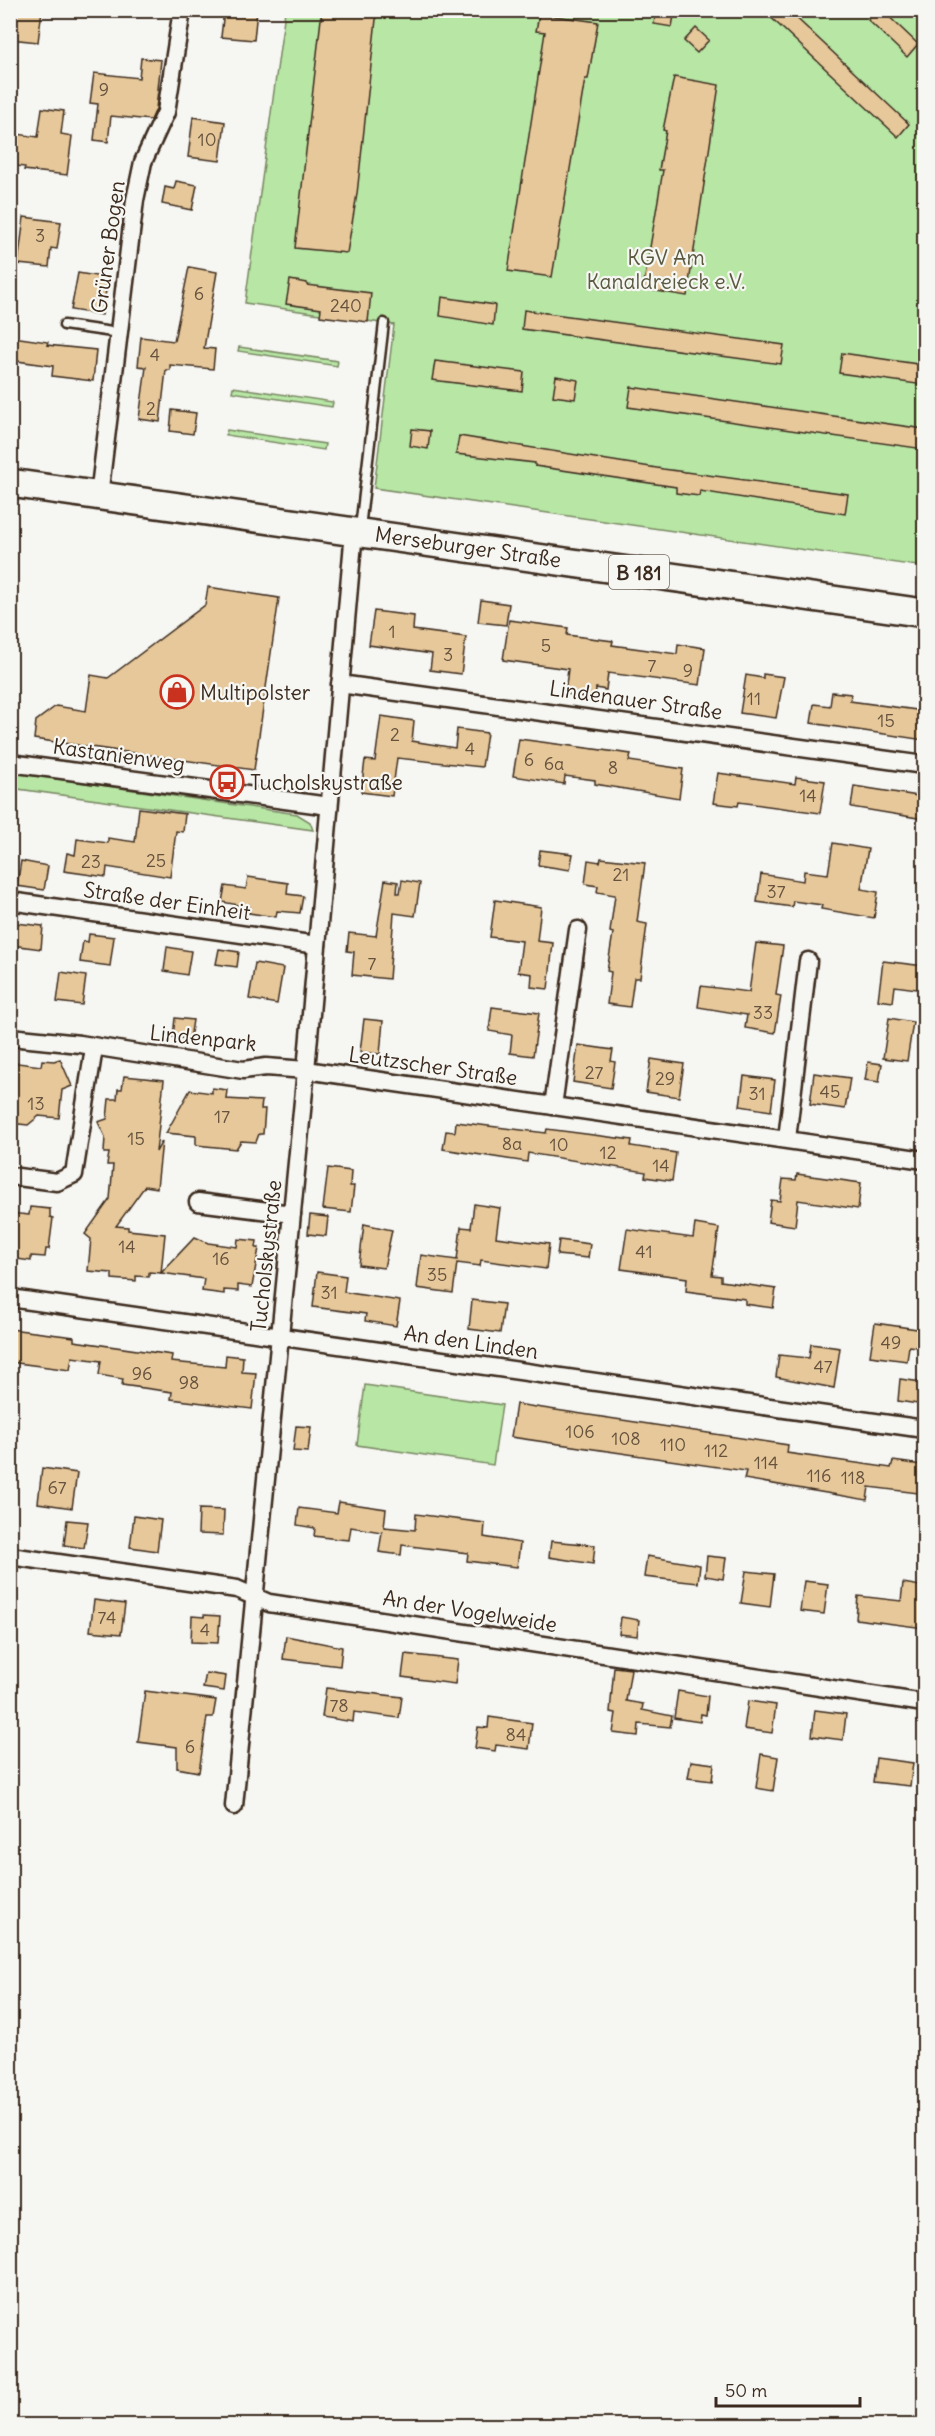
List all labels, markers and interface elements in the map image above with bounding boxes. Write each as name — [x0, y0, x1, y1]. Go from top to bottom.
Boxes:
house number: 9 — [99, 78, 109, 101]
house number: 10 — [198, 128, 217, 151]
street label: Grüner Bogen — [85, 179, 131, 315]
house number: 3 — [35, 224, 45, 247]
park label: KGV Am Kanaldreieck e.V. — [587, 244, 745, 295]
house number: 6 — [194, 282, 204, 305]
house number: 240 — [330, 294, 362, 317]
house number: 4 — [150, 343, 160, 366]
house number: 2 — [146, 397, 156, 420]
street label: Merseburger Straße — [373, 521, 563, 573]
road number: B 181 — [609, 555, 669, 589]
house number: 1 — [388, 620, 396, 643]
house number: 5 — [541, 634, 551, 657]
house number: 3 — [443, 643, 453, 666]
house number: 7 — [648, 654, 657, 677]
house number: 9 — [683, 659, 693, 682]
shop icon: Multipolster — [159, 674, 195, 710]
street label: Lindenauer Straße — [548, 674, 724, 726]
place label: Multipolster — [200, 679, 311, 706]
house number: 11 — [747, 687, 761, 710]
house number: 15 — [877, 709, 895, 732]
house number: 2 — [390, 723, 400, 746]
street label: Kastanienweg — [51, 732, 187, 778]
house number: 4 — [465, 737, 475, 760]
house number: 6 — [524, 748, 534, 771]
house number: 6a — [544, 752, 564, 775]
house number: 8 — [608, 756, 618, 779]
bus stop icon: Tucholskystraße — [209, 764, 245, 800]
place label: Tucholskystraße — [250, 769, 403, 796]
house number: 14 — [799, 784, 817, 807]
house number: 25 — [146, 849, 166, 872]
house number: 23 — [81, 850, 101, 873]
house number: 21 — [612, 863, 630, 886]
street label: Straße der Einheit — [82, 876, 252, 926]
house number: 37 — [766, 880, 786, 903]
house number: 7 — [368, 952, 377, 975]
house number: 33 — [753, 1001, 773, 1024]
street label: Lindenpark — [148, 1019, 258, 1057]
street label: Leutzscher Straße — [347, 1041, 519, 1091]
house number: 27 — [585, 1061, 604, 1084]
house number: 29 — [655, 1067, 675, 1090]
house number: 45 — [820, 1080, 840, 1103]
house number: 31 — [748, 1082, 766, 1105]
house number: 13 — [27, 1092, 45, 1115]
house number: 17 — [214, 1105, 230, 1128]
house number: 15 — [127, 1127, 145, 1150]
house number: 8a — [502, 1132, 522, 1155]
house number: 10 — [550, 1133, 569, 1156]
house number: 12 — [599, 1141, 617, 1164]
house number: 14 — [652, 1154, 670, 1177]
street label: Tucholskystraße — [245, 1179, 287, 1333]
house number: 14 — [118, 1235, 136, 1258]
house number: 41 — [635, 1240, 653, 1263]
house number: 16 — [212, 1247, 230, 1270]
house number: 35 — [427, 1263, 447, 1286]
house number: 31 — [320, 1281, 338, 1304]
street label: An den Linden — [402, 1319, 540, 1365]
house number: 49 — [881, 1331, 901, 1354]
house number: 47 — [813, 1355, 833, 1378]
house number: 96 — [132, 1362, 152, 1385]
house number: 98 — [179, 1371, 199, 1394]
house number: 106 — [565, 1420, 595, 1443]
house number: 108 — [611, 1427, 641, 1450]
house number: 110 — [660, 1433, 686, 1456]
house number: 112 — [704, 1439, 728, 1462]
house number: 114 — [754, 1451, 778, 1474]
house number: 116 — [807, 1464, 831, 1487]
house number: 118 — [841, 1466, 865, 1489]
house number: 67 — [47, 1476, 67, 1499]
street label: An der Vogelweide — [381, 1584, 559, 1638]
house number: 74 — [98, 1606, 116, 1629]
house number: 4 — [200, 1618, 210, 1641]
house number: 78 — [329, 1694, 349, 1717]
house number: 84 — [506, 1723, 526, 1746]
house number: 6 — [185, 1735, 195, 1758]
scale bar — [716, 2370, 860, 2408]
text: 50 m — [725, 2379, 767, 2402]

